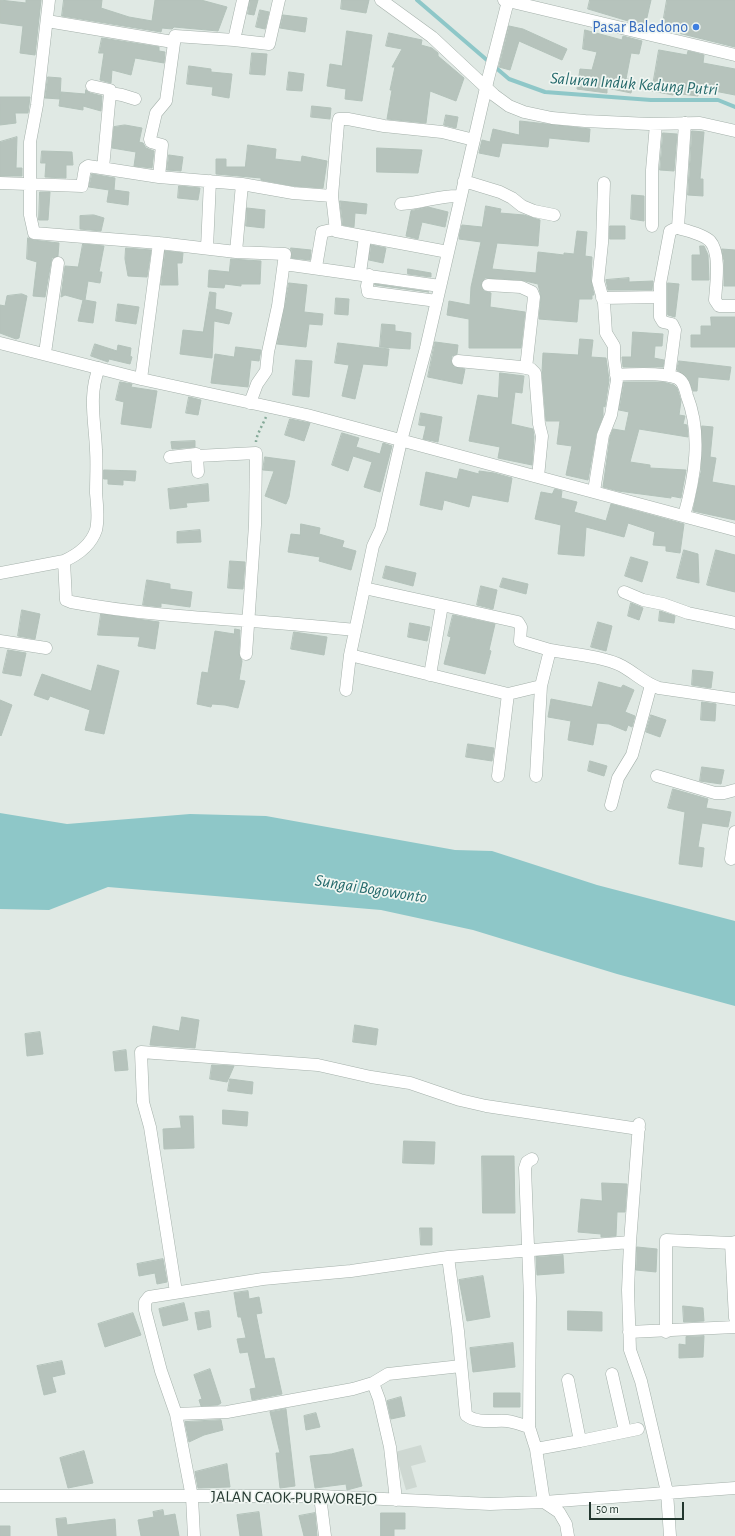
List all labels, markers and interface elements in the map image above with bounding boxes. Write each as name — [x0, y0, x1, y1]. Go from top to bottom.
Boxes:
place label: Pasar Baledono — [592, 17, 688, 37]
marker: Pasar Baledono — [691, 22, 701, 32]
water label: Saluran Induk Kedung Putri — [550, 68, 718, 100]
water label: Sungai Bogowonto — [313, 870, 429, 908]
street label: JALAN CAOK-PURWOREJO — [211, 1487, 377, 1509]
scale bar — [591, 1494, 686, 1520]
text: 50 m — [596, 1503, 619, 1515]

